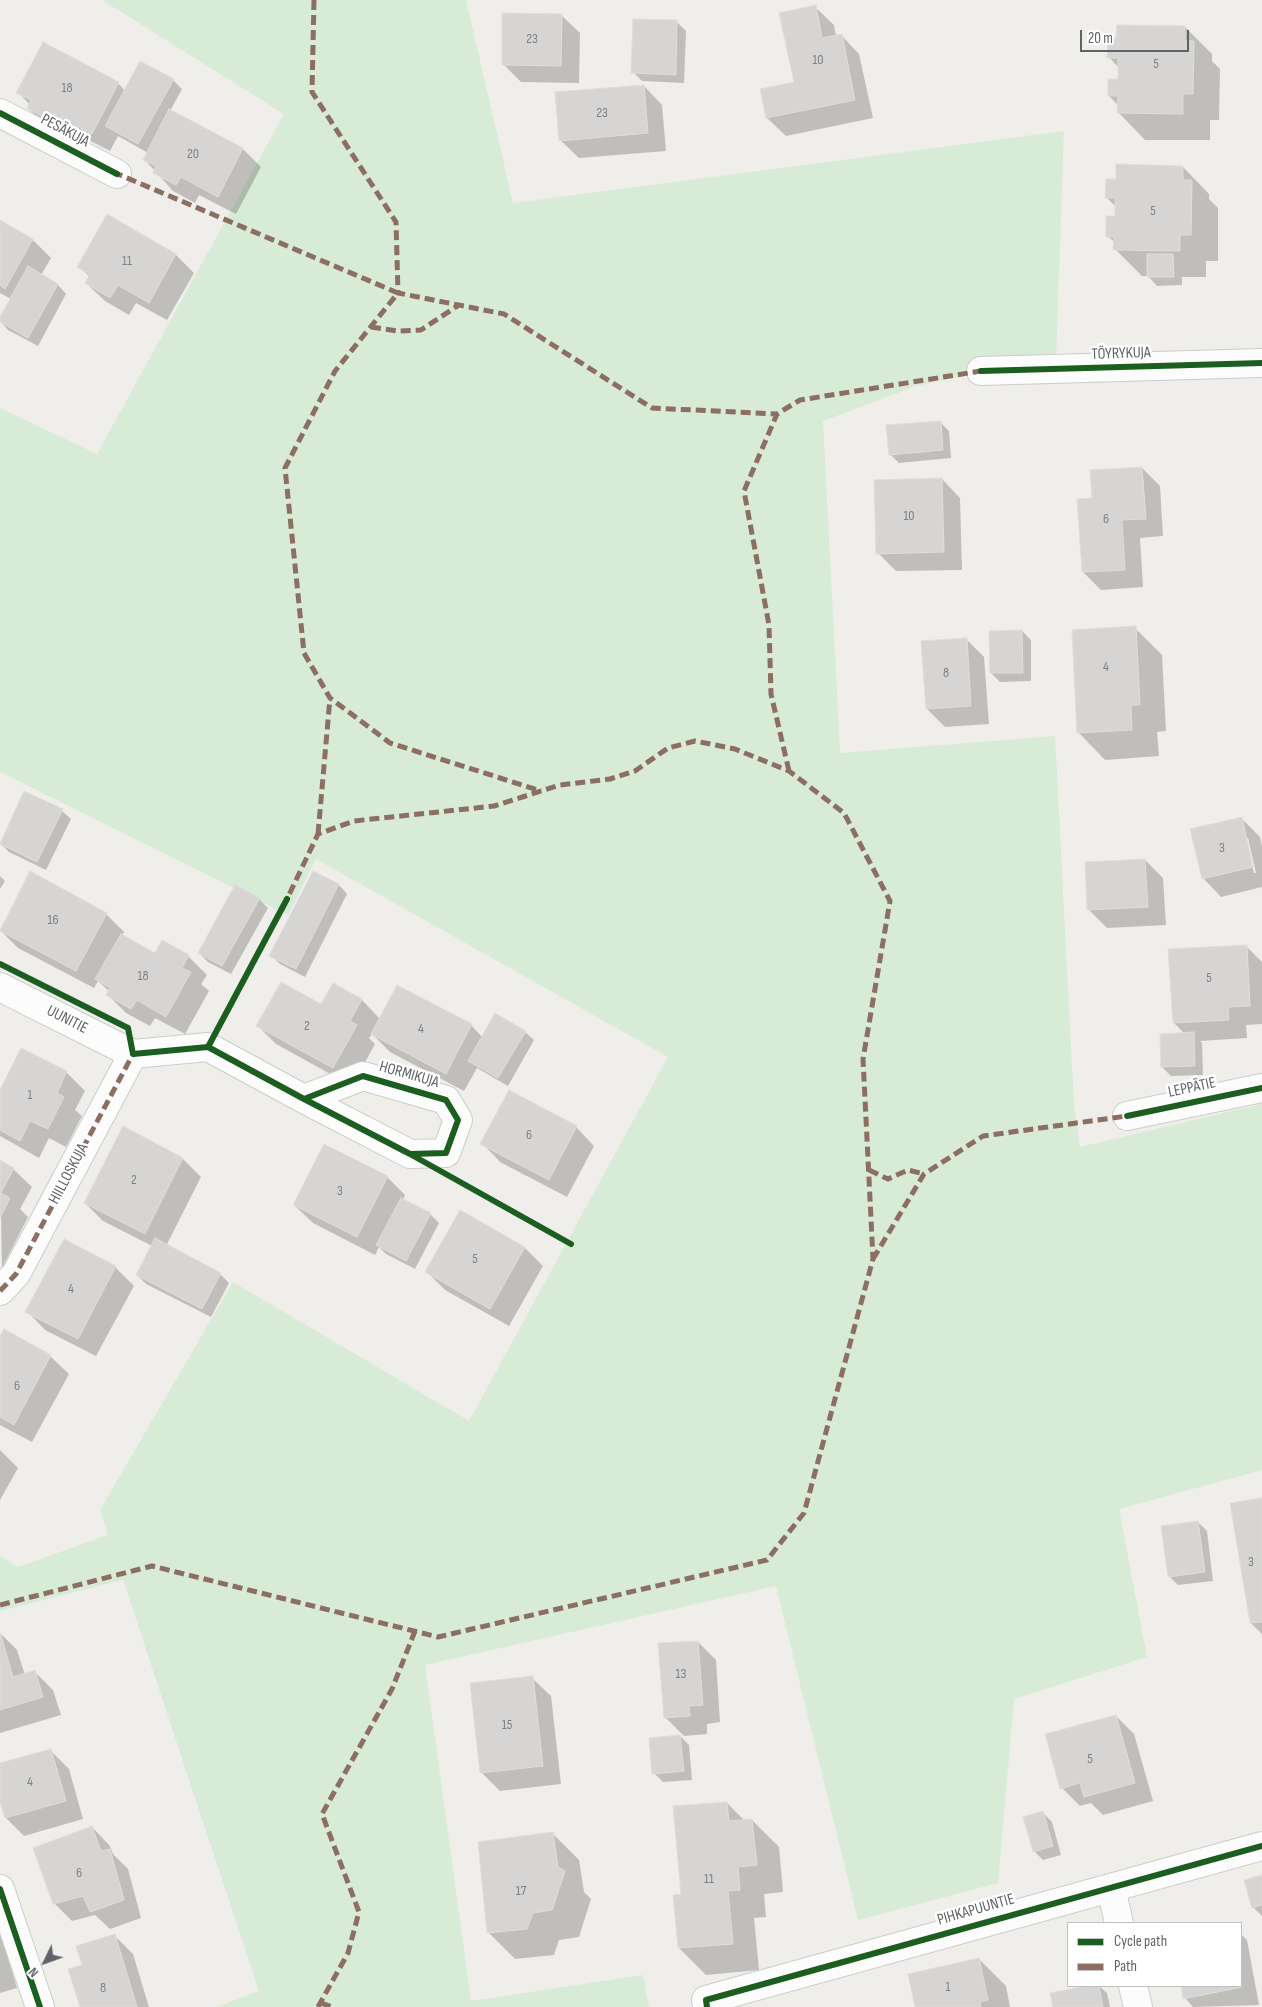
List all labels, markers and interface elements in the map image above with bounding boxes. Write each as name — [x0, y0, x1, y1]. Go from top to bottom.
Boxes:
scale bar — [1082, 20, 1191, 52]
text: 20 m — [1088, 29, 1113, 48]
house number: 23 — [526, 31, 538, 47]
house number: 10 — [812, 52, 824, 68]
house number: 5 — [1153, 56, 1159, 72]
house number: 18 — [61, 80, 73, 96]
house number: 23 — [596, 105, 608, 121]
street label: PESÄKUJA — [37, 110, 93, 152]
house number: 20 — [187, 146, 199, 162]
house number: 5 — [1150, 203, 1156, 219]
house number: 11 — [122, 253, 132, 269]
street label: TÖYRYKUJA — [1091, 343, 1151, 365]
house number: 10 — [903, 508, 915, 524]
house number: 6 — [1103, 511, 1109, 527]
house number: 4 — [1103, 659, 1109, 675]
house number: 8 — [943, 665, 949, 681]
house number: 3 — [1219, 840, 1225, 856]
house number: 16 — [47, 912, 59, 928]
house number: 18 — [137, 968, 149, 984]
house number: 5 — [1206, 970, 1212, 986]
street label: UUNITIE — [43, 1002, 91, 1038]
house number: 2 — [304, 1018, 310, 1034]
house number: 4 — [418, 1021, 424, 1037]
street label: HORMIKUJA — [377, 1057, 441, 1093]
street label: LEPPÄTIE — [1166, 1074, 1218, 1102]
house number: 1 — [28, 1087, 32, 1103]
house number: 6 — [526, 1127, 532, 1143]
street label: HIILLOSKUJA — [45, 1140, 93, 1208]
house number: 2 — [131, 1172, 137, 1188]
house number: 3 — [337, 1183, 343, 1199]
house number: 5 — [472, 1251, 478, 1267]
house number: 4 — [68, 1281, 74, 1297]
house number: 6 — [14, 1378, 20, 1394]
house number: 3 — [1248, 1554, 1254, 1570]
house number: 13 — [676, 1666, 686, 1682]
house number: 15 — [502, 1717, 512, 1733]
house number: 5 — [1087, 1751, 1093, 1767]
house number: 4 — [27, 1774, 33, 1790]
house number: 6 — [76, 1865, 82, 1881]
house number: 11 — [704, 1871, 714, 1887]
house number: 17 — [516, 1883, 526, 1899]
street label: PIHKAPUUNTIE — [935, 1890, 1017, 1930]
legend — [1067, 1922, 1242, 1987]
text: Cycle path — [1114, 1932, 1167, 1951]
north arrow — [20, 1937, 70, 1987]
text: Path — [1114, 1957, 1137, 1976]
text: N — [25, 1964, 42, 1981]
house number: 1 — [946, 1979, 950, 1995]
house number: 8 — [100, 1980, 106, 1996]

